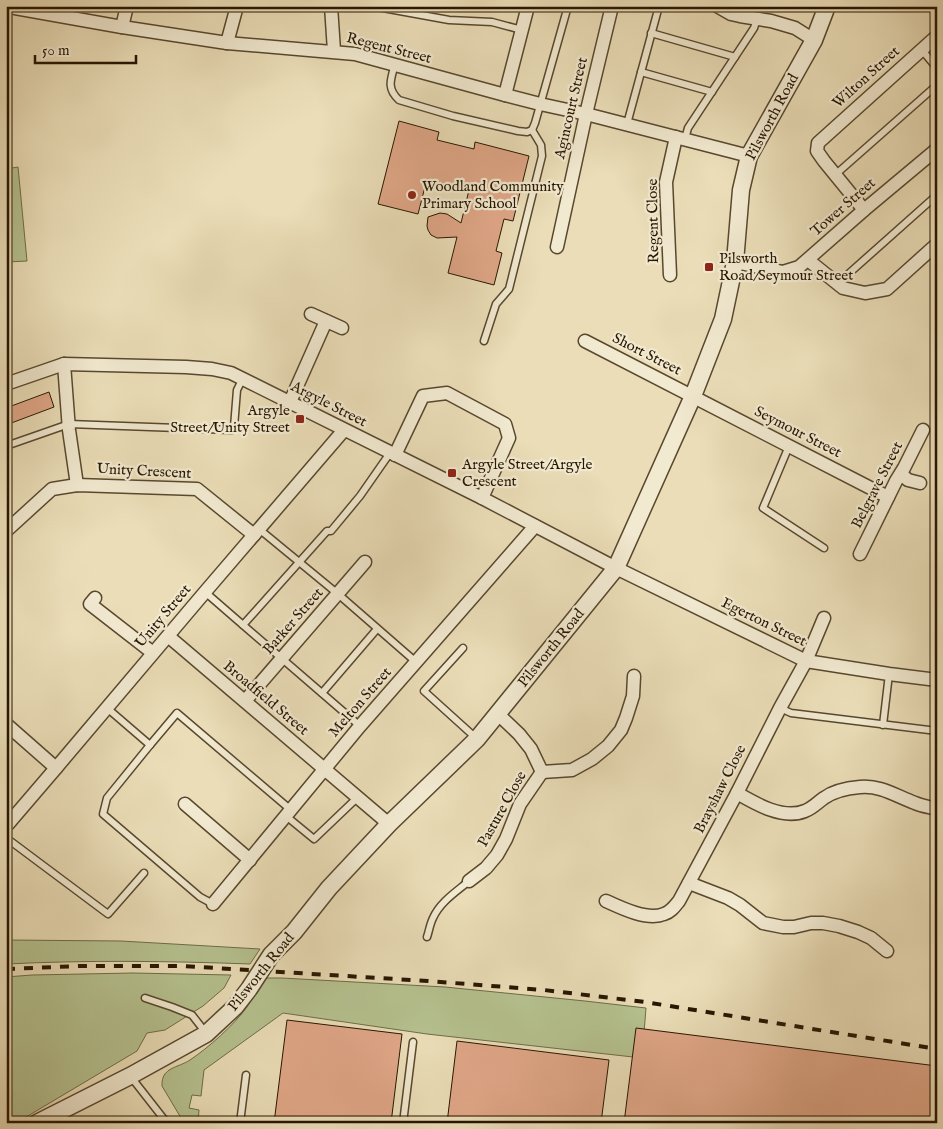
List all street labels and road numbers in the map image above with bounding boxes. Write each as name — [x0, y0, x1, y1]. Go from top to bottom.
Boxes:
street label: Regent Street — [345, 28, 433, 68]
street label: Wilton Street — [828, 42, 904, 112]
street label: Agincourt Street — [550, 55, 592, 162]
street label: Pilsworth Road — [741, 69, 803, 164]
street label: Tower Street — [806, 174, 880, 240]
street label: Regent Close — [643, 178, 663, 263]
street label: Short Street — [609, 329, 685, 379]
street label: Argyle Street — [287, 376, 370, 431]
street label: Seymour Street — [751, 402, 845, 462]
street label: Belgrave Street — [847, 438, 907, 532]
street label: Unity Crescent — [96, 459, 192, 483]
street label: Unity Street — [131, 580, 195, 652]
street label: Barker Street — [259, 584, 327, 658]
street label: Egerton Street — [718, 593, 810, 651]
street label: Pilsworth Road — [514, 604, 589, 691]
street label: Broadfield Street — [219, 657, 313, 739]
street label: Melton Street — [324, 663, 396, 741]
street label: Brayshaw Close — [690, 741, 750, 836]
street label: Pasture Close — [473, 768, 531, 850]
street label: Pilsworth Road — [224, 928, 299, 1015]

